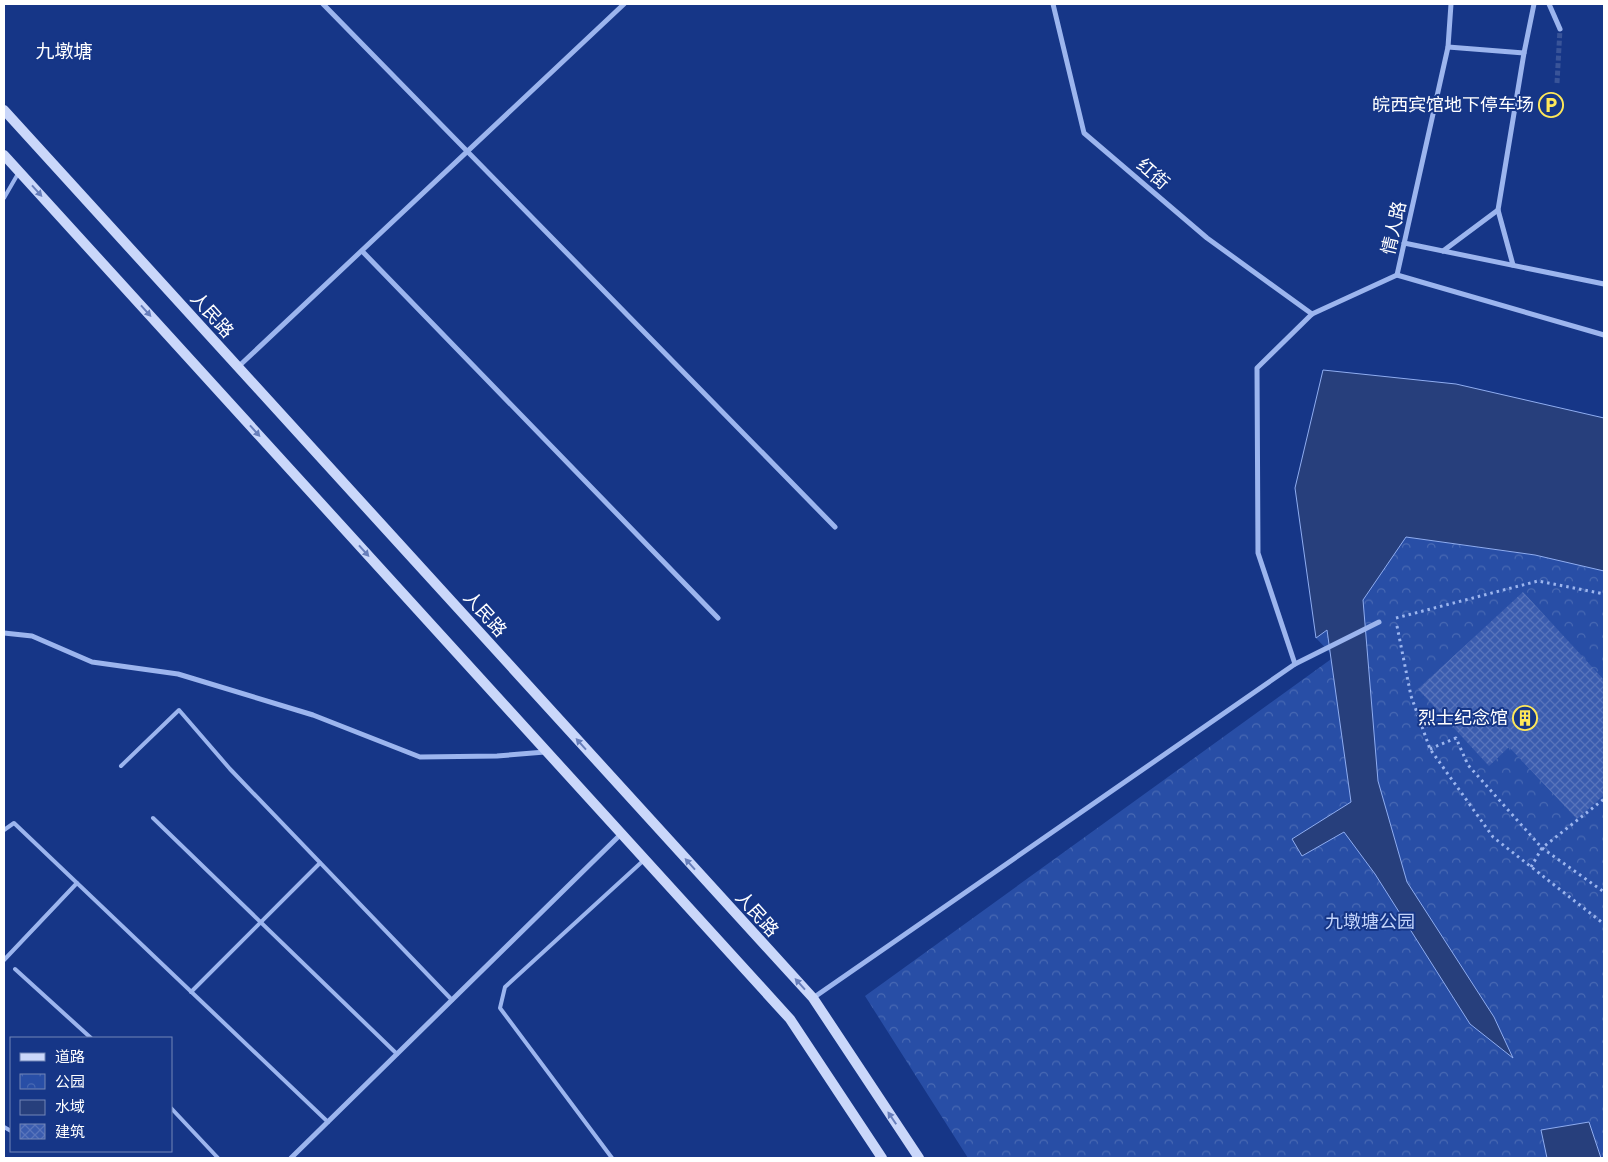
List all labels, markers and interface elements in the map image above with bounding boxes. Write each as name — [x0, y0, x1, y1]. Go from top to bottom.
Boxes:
district label: 九墩塘 — [35, 40, 93, 63]
parking icon: 皖西宾馆地下停车场 — [1538, 92, 1564, 118]
place label: 皖西宾馆地下停车场 — [1372, 94, 1534, 115]
street label: 红街 — [1133, 154, 1174, 193]
one-way arrow — [31, 184, 42, 197]
street label: 情人路 — [1377, 199, 1410, 257]
street label: 人民路 — [187, 288, 238, 342]
one-way arrow — [140, 304, 152, 316]
one-way arrow — [249, 425, 261, 437]
one-way arrow — [359, 545, 370, 558]
street label: 人民路 — [460, 587, 511, 641]
building icon: 烈士纪念馆 — [1512, 705, 1538, 731]
place label: 烈士纪念馆 — [1418, 707, 1508, 728]
one-way arrow — [575, 738, 587, 750]
one-way arrow — [684, 858, 696, 870]
street label: 人民路 — [732, 887, 783, 941]
park label: 九墩塘公园 — [1325, 911, 1415, 932]
one-way arrow — [794, 979, 806, 991]
legend — [10, 1037, 172, 1152]
text: 道路 — [55, 1048, 85, 1066]
text: 公园 — [55, 1073, 85, 1091]
text: 水域 — [55, 1098, 85, 1116]
one-way arrow — [887, 1111, 897, 1124]
text: 建筑 — [55, 1123, 85, 1141]

